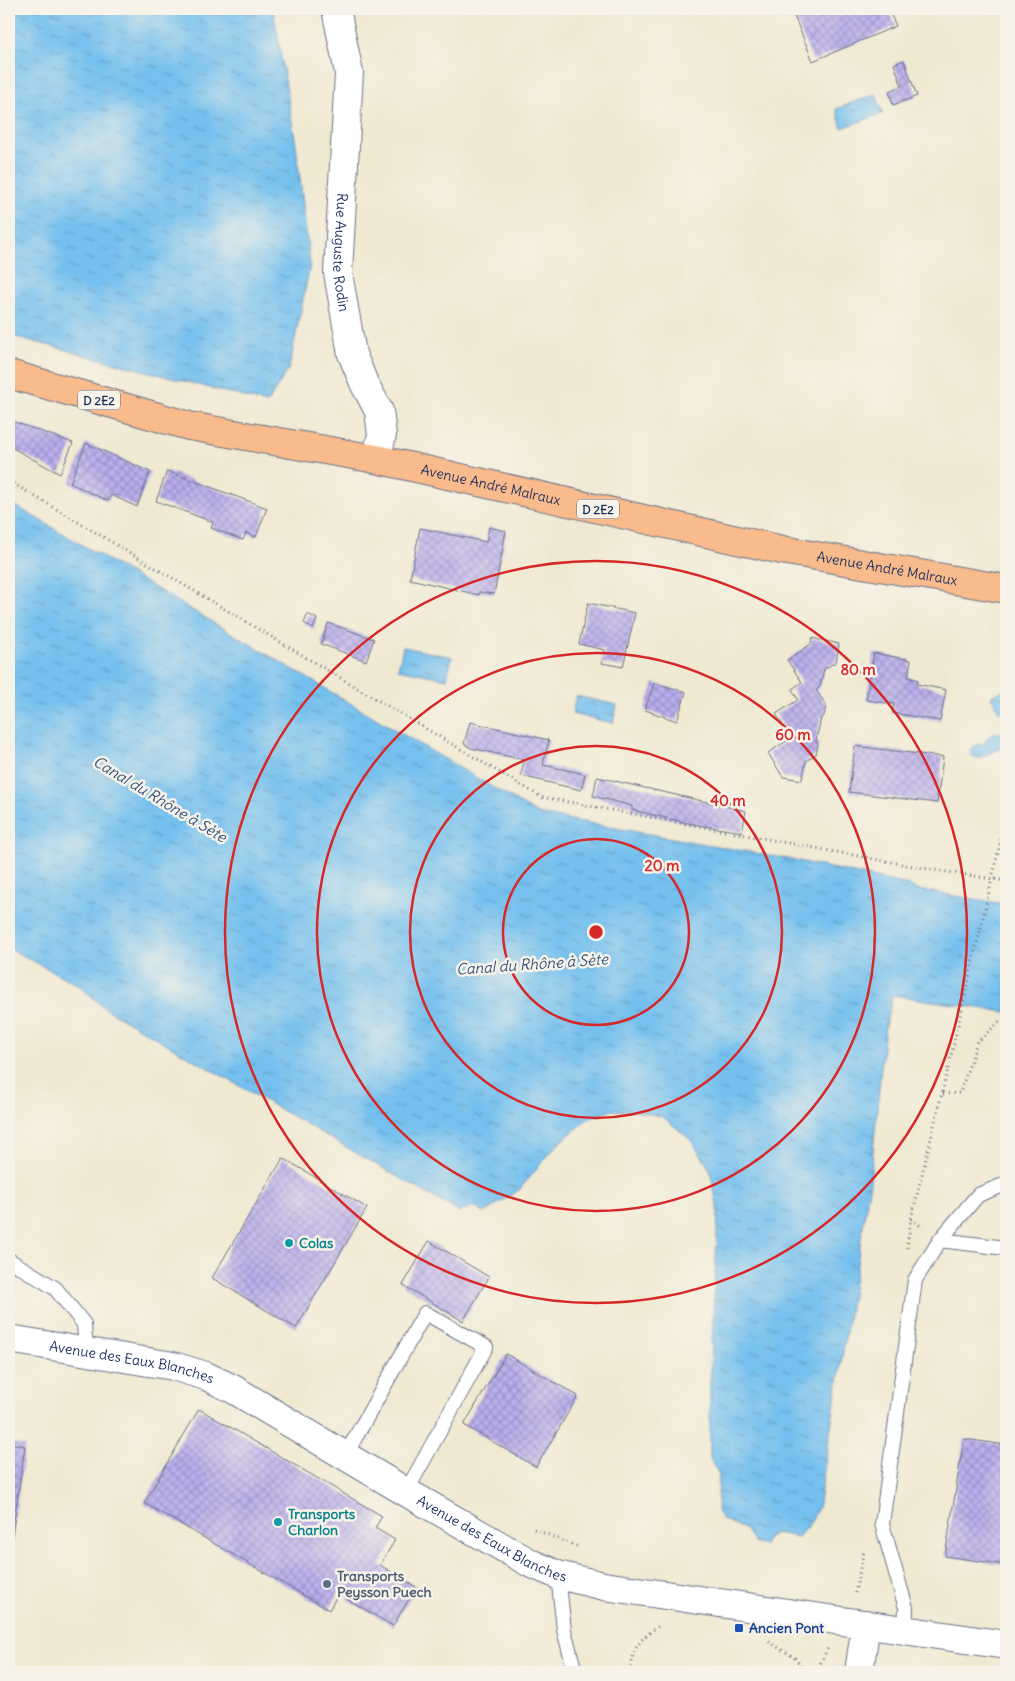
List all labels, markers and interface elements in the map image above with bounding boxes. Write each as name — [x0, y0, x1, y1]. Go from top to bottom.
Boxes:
street label: Rue Auguste Rodin — [329, 193, 353, 313]
road number: D 2E2 — [78, 390, 120, 410]
street label: Avenue André Malraux — [419, 460, 563, 509]
road number: D 2E2 — [577, 499, 619, 518]
street label: Avenue André Malraux — [815, 547, 959, 589]
text: 80 m — [840, 660, 876, 679]
text: 60 m — [775, 725, 811, 744]
water label: Canal du Rhône à Sète — [90, 752, 231, 847]
text: 40 m — [710, 791, 746, 810]
text: 20 m — [645, 856, 679, 875]
centre of rings — [587, 923, 605, 941]
water label: Canal du Rhône à Sète — [455, 949, 609, 979]
place label: Colas — [299, 1234, 334, 1252]
marker: Colas — [283, 1237, 295, 1249]
street label: Avenue des Eaux Blanches — [48, 1337, 217, 1388]
street label: Avenue des Eaux Blanches — [414, 1491, 568, 1586]
place label: Transports Charlon — [288, 1505, 356, 1539]
marker: Transports Charlon — [272, 1516, 284, 1528]
place label: Transports Peysson Puech — [337, 1567, 432, 1601]
marker: Transports Peysson Puech — [321, 1578, 333, 1590]
place label: Ancien Pont — [749, 1619, 824, 1637]
marker: Ancien Pont — [733, 1622, 745, 1634]

